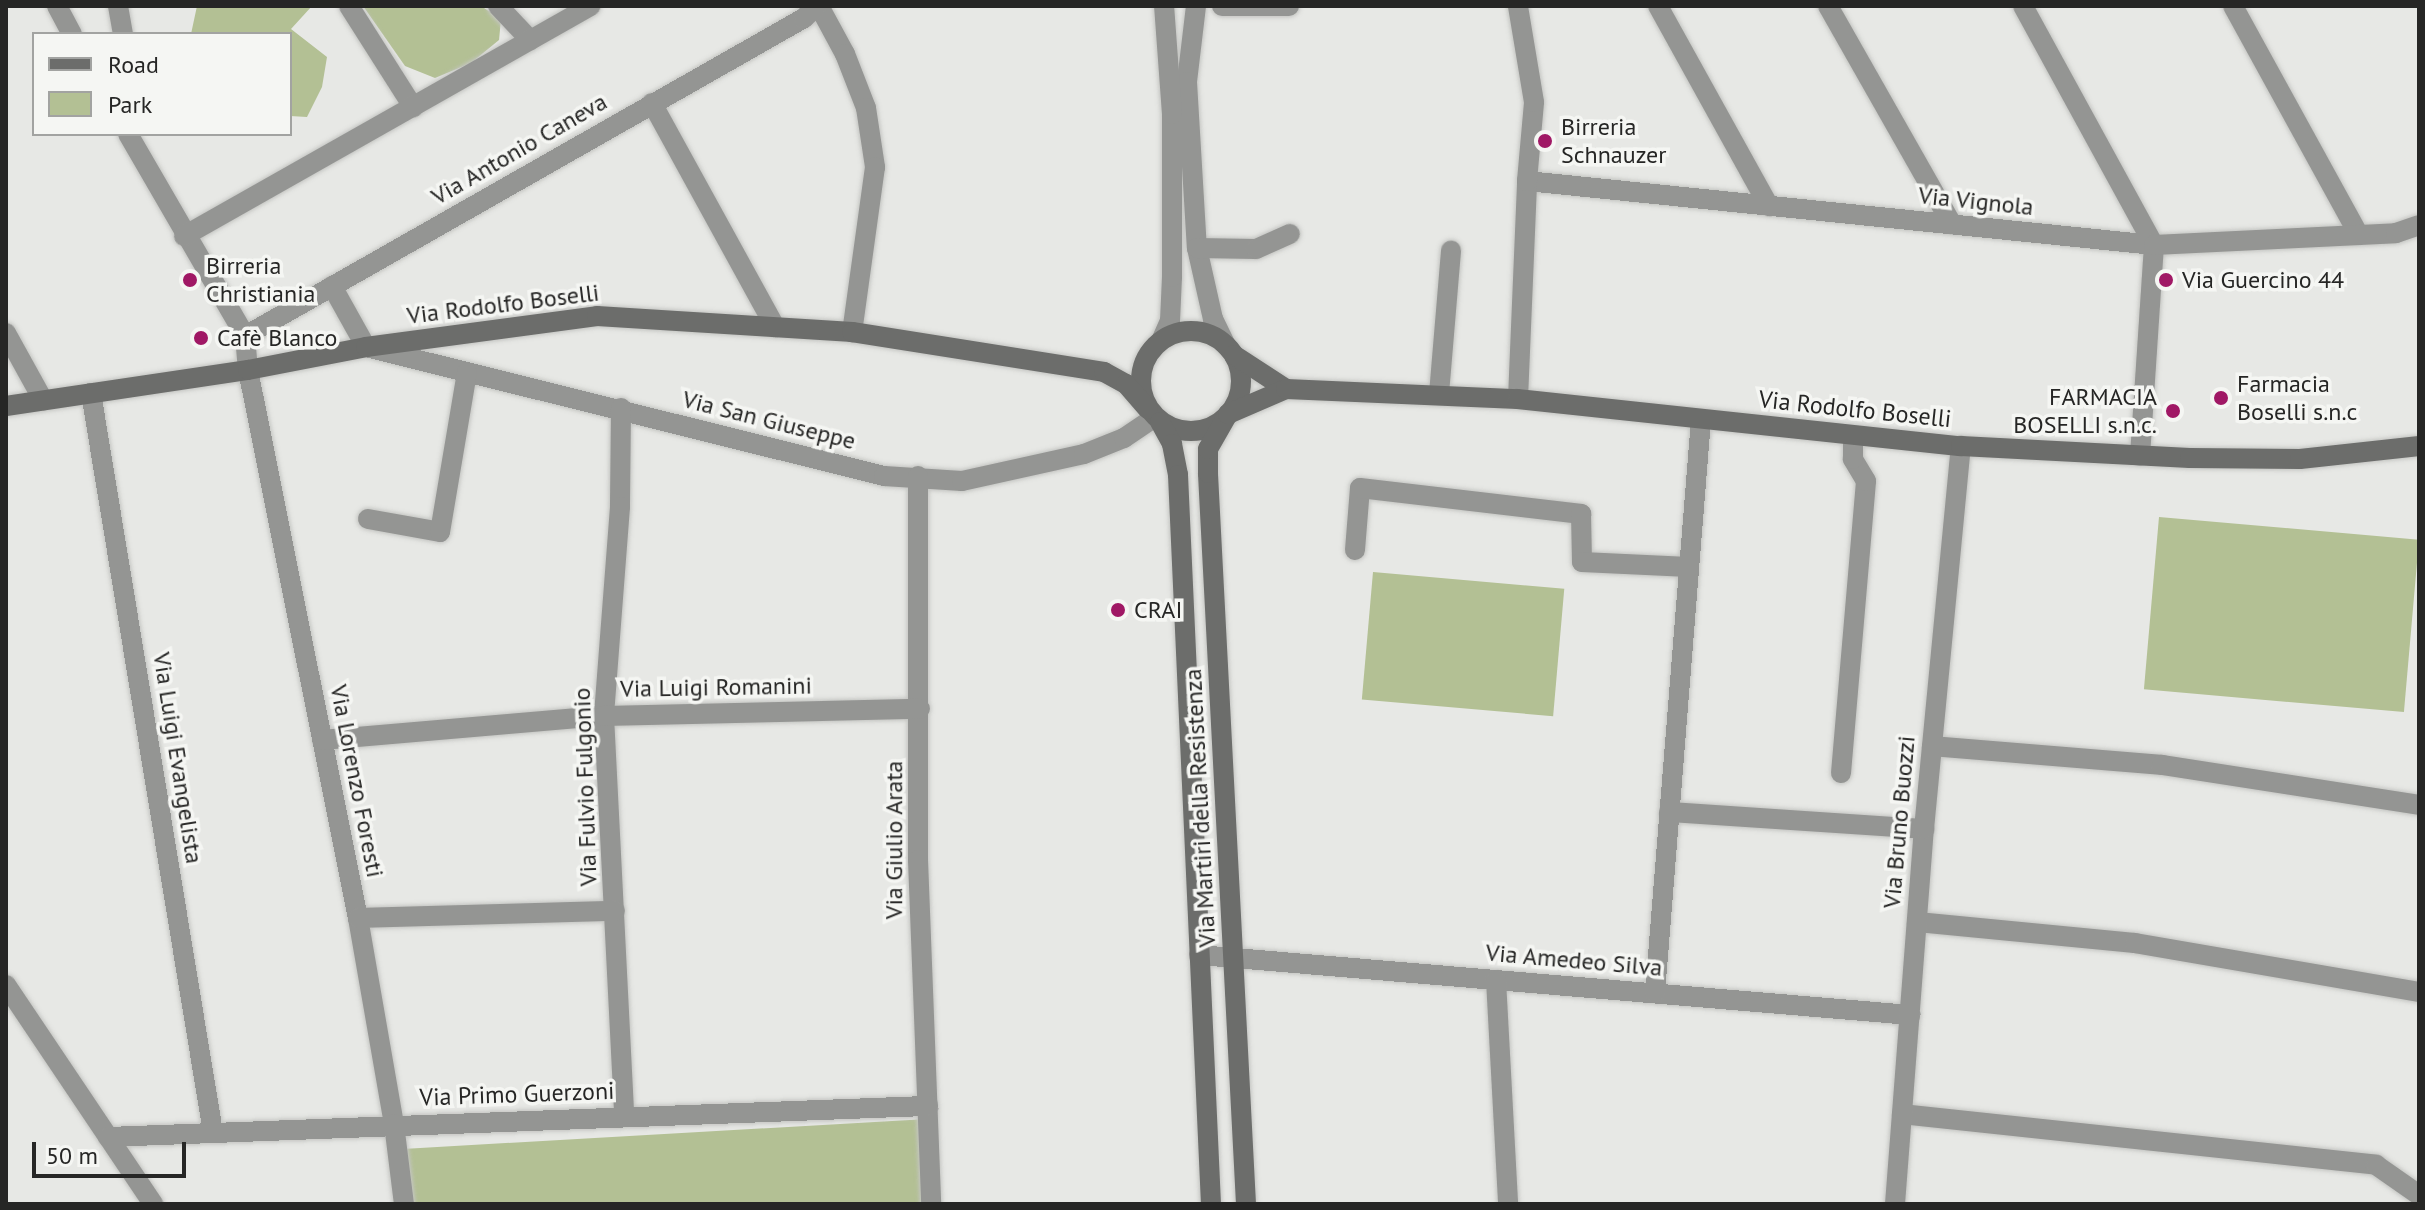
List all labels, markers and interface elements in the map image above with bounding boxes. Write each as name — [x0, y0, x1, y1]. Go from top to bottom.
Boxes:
legend — [32, 32, 292, 136]
text: Road — [108, 49, 159, 80]
street label: Via Antonio Caneva — [426, 87, 612, 211]
text: Park — [108, 89, 152, 120]
place label: Birreria Schnauzer — [1561, 113, 1666, 169]
marker: Birreria Schnauzer — [1536, 132, 1554, 150]
street label: Via Vignola — [1917, 181, 2035, 221]
place label: Birreria Christiania — [206, 252, 315, 308]
place label: Via Guercino 44 — [2182, 266, 2344, 294]
marker: Birreria Christiania — [181, 271, 199, 289]
marker: Via Guercino 44 — [2157, 271, 2175, 289]
street label: Via Rodolfo Boselli — [405, 278, 601, 330]
place label: Cafè Blanco — [217, 324, 337, 352]
marker: Cafè Blanco — [192, 329, 210, 347]
place label: Farmacia Boselli s.n.c — [2237, 370, 2357, 426]
place label: FARMACIA BOSELLI s.n.c. — [2013, 383, 2157, 439]
street label: Via San Giuseppe — [680, 385, 858, 455]
street label: Via Rodolfo Boselli — [1757, 385, 1953, 433]
marker: Farmacia Boselli s.n.c — [2212, 389, 2230, 407]
marker: FARMACIA BOSELLI s.n.c. — [2164, 402, 2182, 420]
place label: CRAI — [1134, 596, 1182, 624]
marker: CRAI — [1109, 601, 1127, 619]
street label: Via Luigi Evangelista — [147, 650, 209, 866]
street label: Via Martiri della Resistenza — [1178, 668, 1222, 948]
street label: Via Luigi Romanini — [620, 671, 812, 703]
street label: Via Lorenzo Foresti — [324, 682, 390, 880]
street label: Via Fulvio Fulgonio — [567, 687, 603, 887]
street label: Via Bruno Buozzi — [1877, 734, 1921, 910]
street label: Via Giulio Arata — [880, 760, 908, 920]
street label: Via Amedeo Silva — [1484, 938, 1664, 982]
street label: Via Primo Guerzoni — [419, 1076, 615, 1112]
scale bar — [36, 1126, 190, 1176]
text: 50 m — [46, 1140, 98, 1171]

